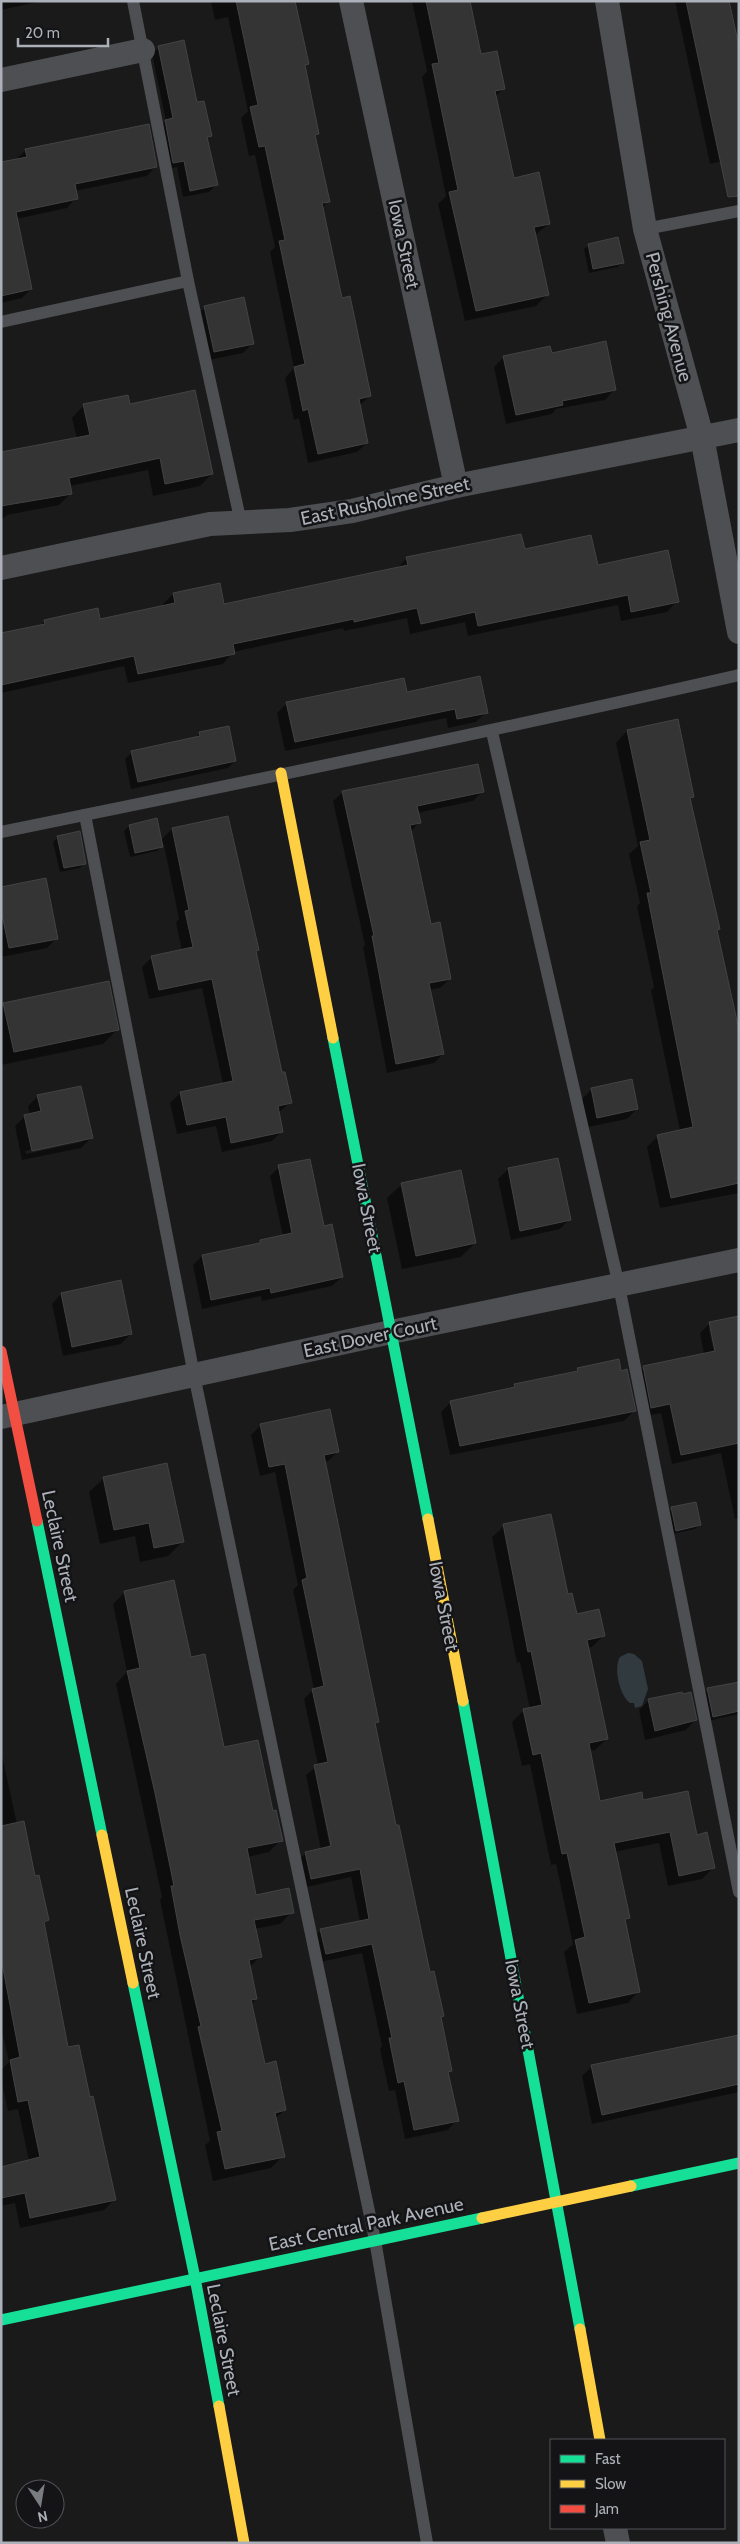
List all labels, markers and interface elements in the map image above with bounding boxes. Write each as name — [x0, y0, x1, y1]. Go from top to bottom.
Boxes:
scale bar — [18, 15, 108, 47]
text: 20 m — [25, 24, 60, 42]
street label: Iowa Street — [383, 197, 425, 291]
street label: Pershing Avenue — [641, 250, 697, 385]
street label: East Rusholme Street — [298, 472, 472, 530]
street label: Iowa Street — [347, 1161, 387, 1255]
street label: East Dover Court — [301, 1312, 439, 1362]
street label: Leclaire Street — [37, 1488, 83, 1605]
street label: Iowa Street — [424, 1559, 464, 1653]
street label: Leclaire Street — [120, 1885, 166, 2002]
street label: Iowa Street — [500, 1957, 540, 2051]
street label: East Central Park Avenue — [266, 2192, 466, 2256]
street label: Leclaire Street — [202, 2282, 246, 2399]
legend — [550, 2439, 725, 2529]
text: Fast — [595, 2450, 620, 2468]
text: Slow — [595, 2475, 626, 2493]
north arrow — [15, 2479, 65, 2529]
text: Jam — [594, 2500, 619, 2518]
text: N — [36, 2507, 49, 2527]

